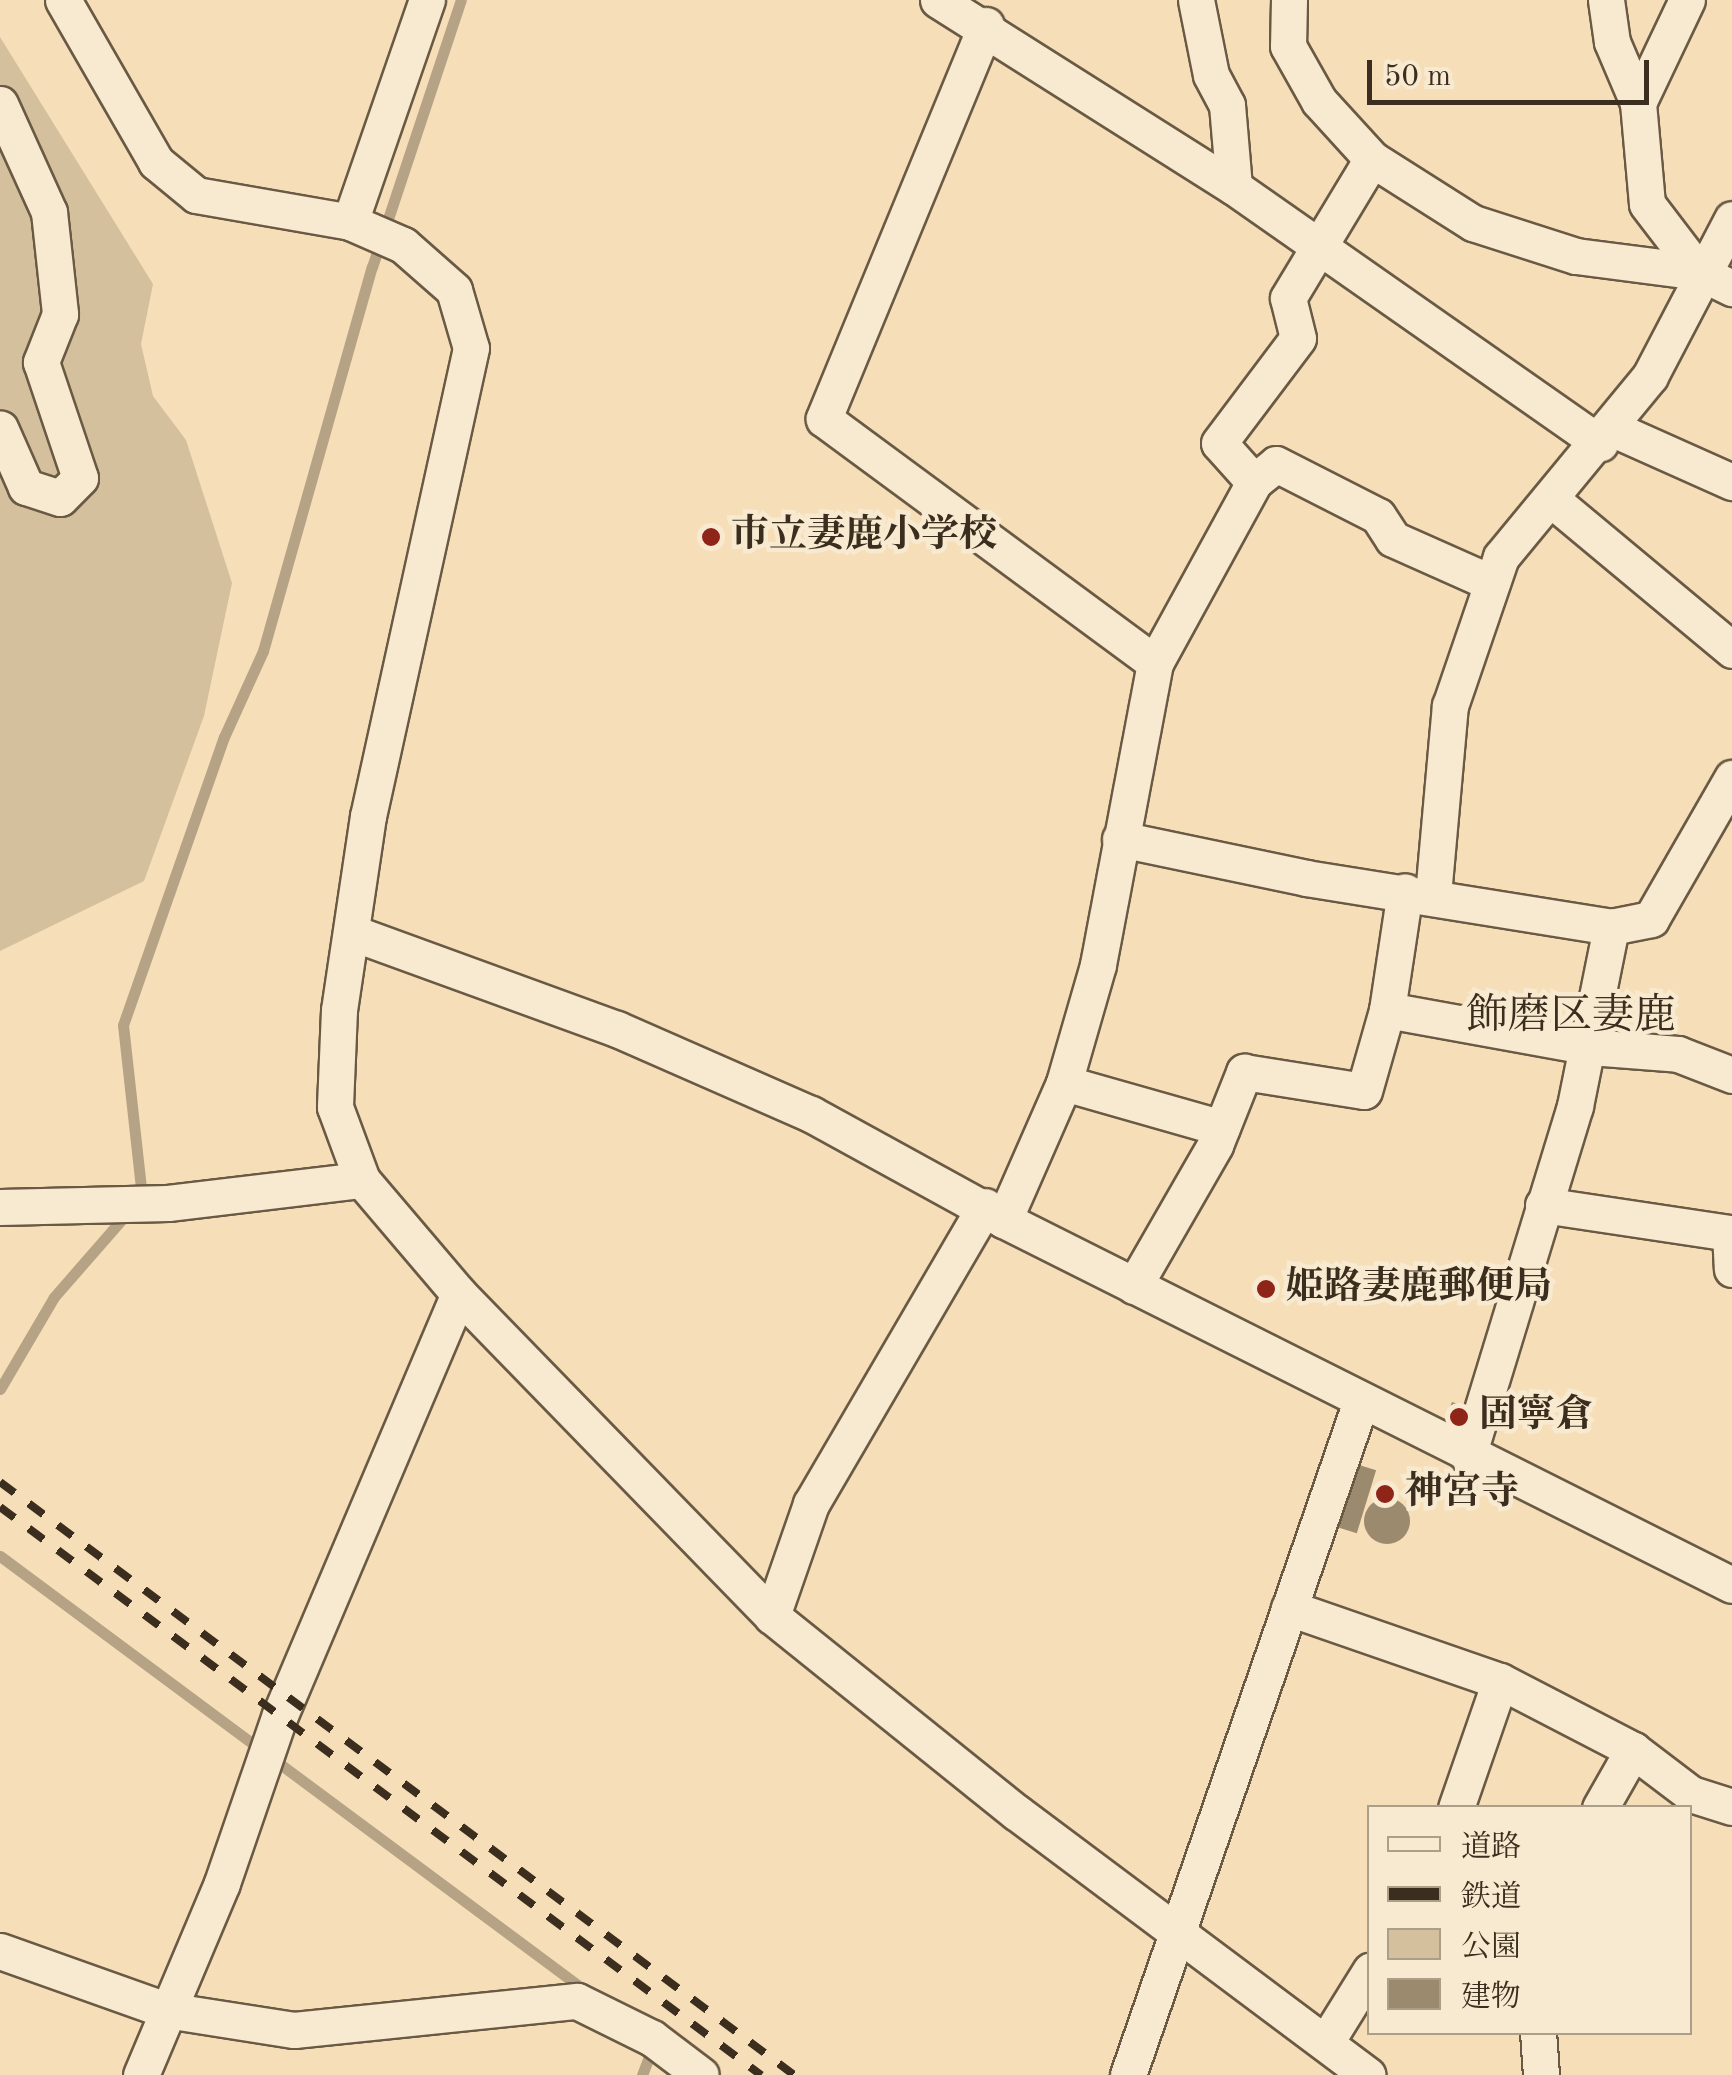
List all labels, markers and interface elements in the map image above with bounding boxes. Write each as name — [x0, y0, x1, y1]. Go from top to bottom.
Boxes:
scale bar — [1372, 40, 1654, 102]
text: 50 m — [1384, 62, 1451, 92]
place label: 市立妻鹿小学校 — [731, 514, 997, 560]
marker: 市立妻鹿小学校 — [700, 526, 722, 548]
district label: 飾磨区妻鹿 — [1466, 992, 1676, 1042]
place label: 姫路妻鹿郵便局 — [1286, 1266, 1552, 1312]
marker: 姫路妻鹿郵便局 — [1255, 1278, 1277, 1300]
place label: 固寧倉 — [1479, 1394, 1593, 1440]
marker: 固寧倉 — [1448, 1406, 1470, 1428]
place label: 神宮寺 — [1405, 1471, 1519, 1517]
marker: 神宮寺 — [1374, 1483, 1396, 1505]
legend — [1367, 1805, 1692, 2035]
text: 道路 — [1461, 1833, 1521, 1863]
text: 鉄道 — [1461, 1883, 1521, 1913]
text: 公園 — [1461, 1933, 1521, 1963]
text: 建物 — [1461, 1983, 1521, 2013]

